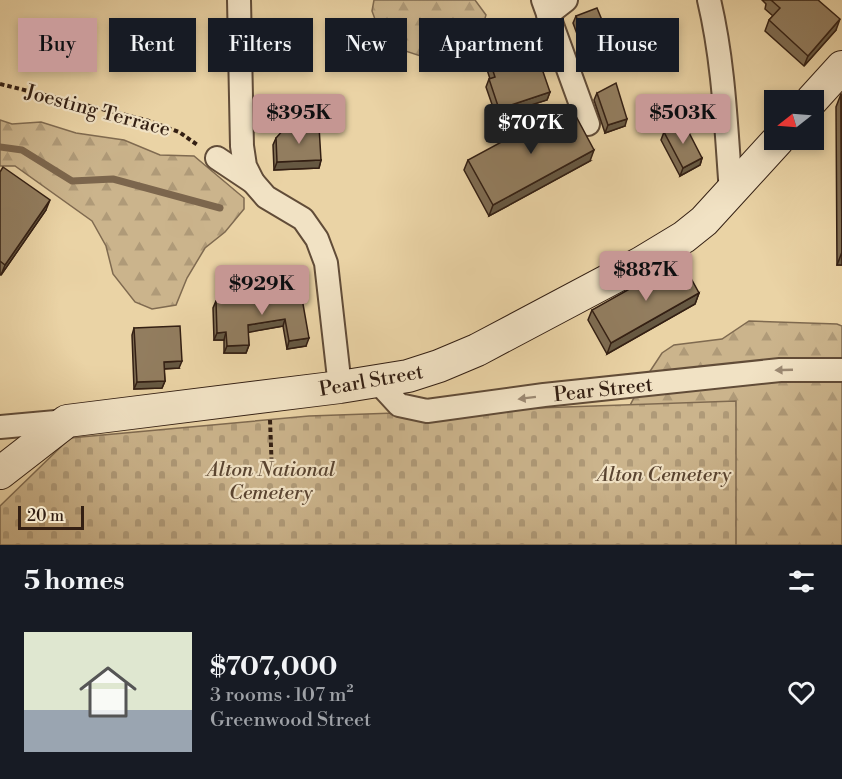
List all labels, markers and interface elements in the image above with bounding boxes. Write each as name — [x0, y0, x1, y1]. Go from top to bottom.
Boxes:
chip: Buy — [18, 18, 97, 72]
chip: Rent — [109, 18, 196, 72]
chip: Filters — [208, 18, 313, 72]
chip: New — [325, 18, 407, 72]
chip: Apartment — [419, 18, 564, 72]
chip: House — [576, 18, 679, 72]
street label: Joesting Terrace — [21, 80, 173, 143]
north arrow — [764, 90, 824, 150]
map controls — [764, 90, 824, 150]
pin: $395K — [257, 94, 341, 145]
pin: $503K — [641, 94, 725, 145]
text: $395K — [266, 101, 332, 126]
text: $503K — [649, 101, 717, 126]
pin: $707K — [489, 104, 573, 155]
text: $707K — [498, 111, 564, 136]
pin: $887K — [604, 251, 688, 302]
text: $887K — [614, 258, 678, 283]
pin: $929K — [220, 265, 304, 316]
text: $929K — [229, 272, 295, 297]
street label: Pearl Street — [317, 360, 425, 403]
one-way arrow — [774, 365, 793, 375]
street label: Pear Street — [552, 373, 654, 408]
one-way arrow — [517, 393, 536, 402]
park label: Alton National Cemetery — [205, 458, 336, 506]
park label: Alton Cemetery — [595, 463, 732, 488]
scale bar — [18, 503, 84, 530]
text: 20 m — [27, 506, 64, 526]
text: 5 homes — [24, 565, 124, 597]
icon: filters — [785, 565, 818, 598]
text: $707,000 — [210, 651, 337, 683]
icon: home — [72, 656, 144, 728]
icon: heart — [785, 676, 818, 709]
text: 3 rooms · 107 m² — [210, 683, 354, 708]
text: Greenwood Street — [210, 708, 371, 733]

